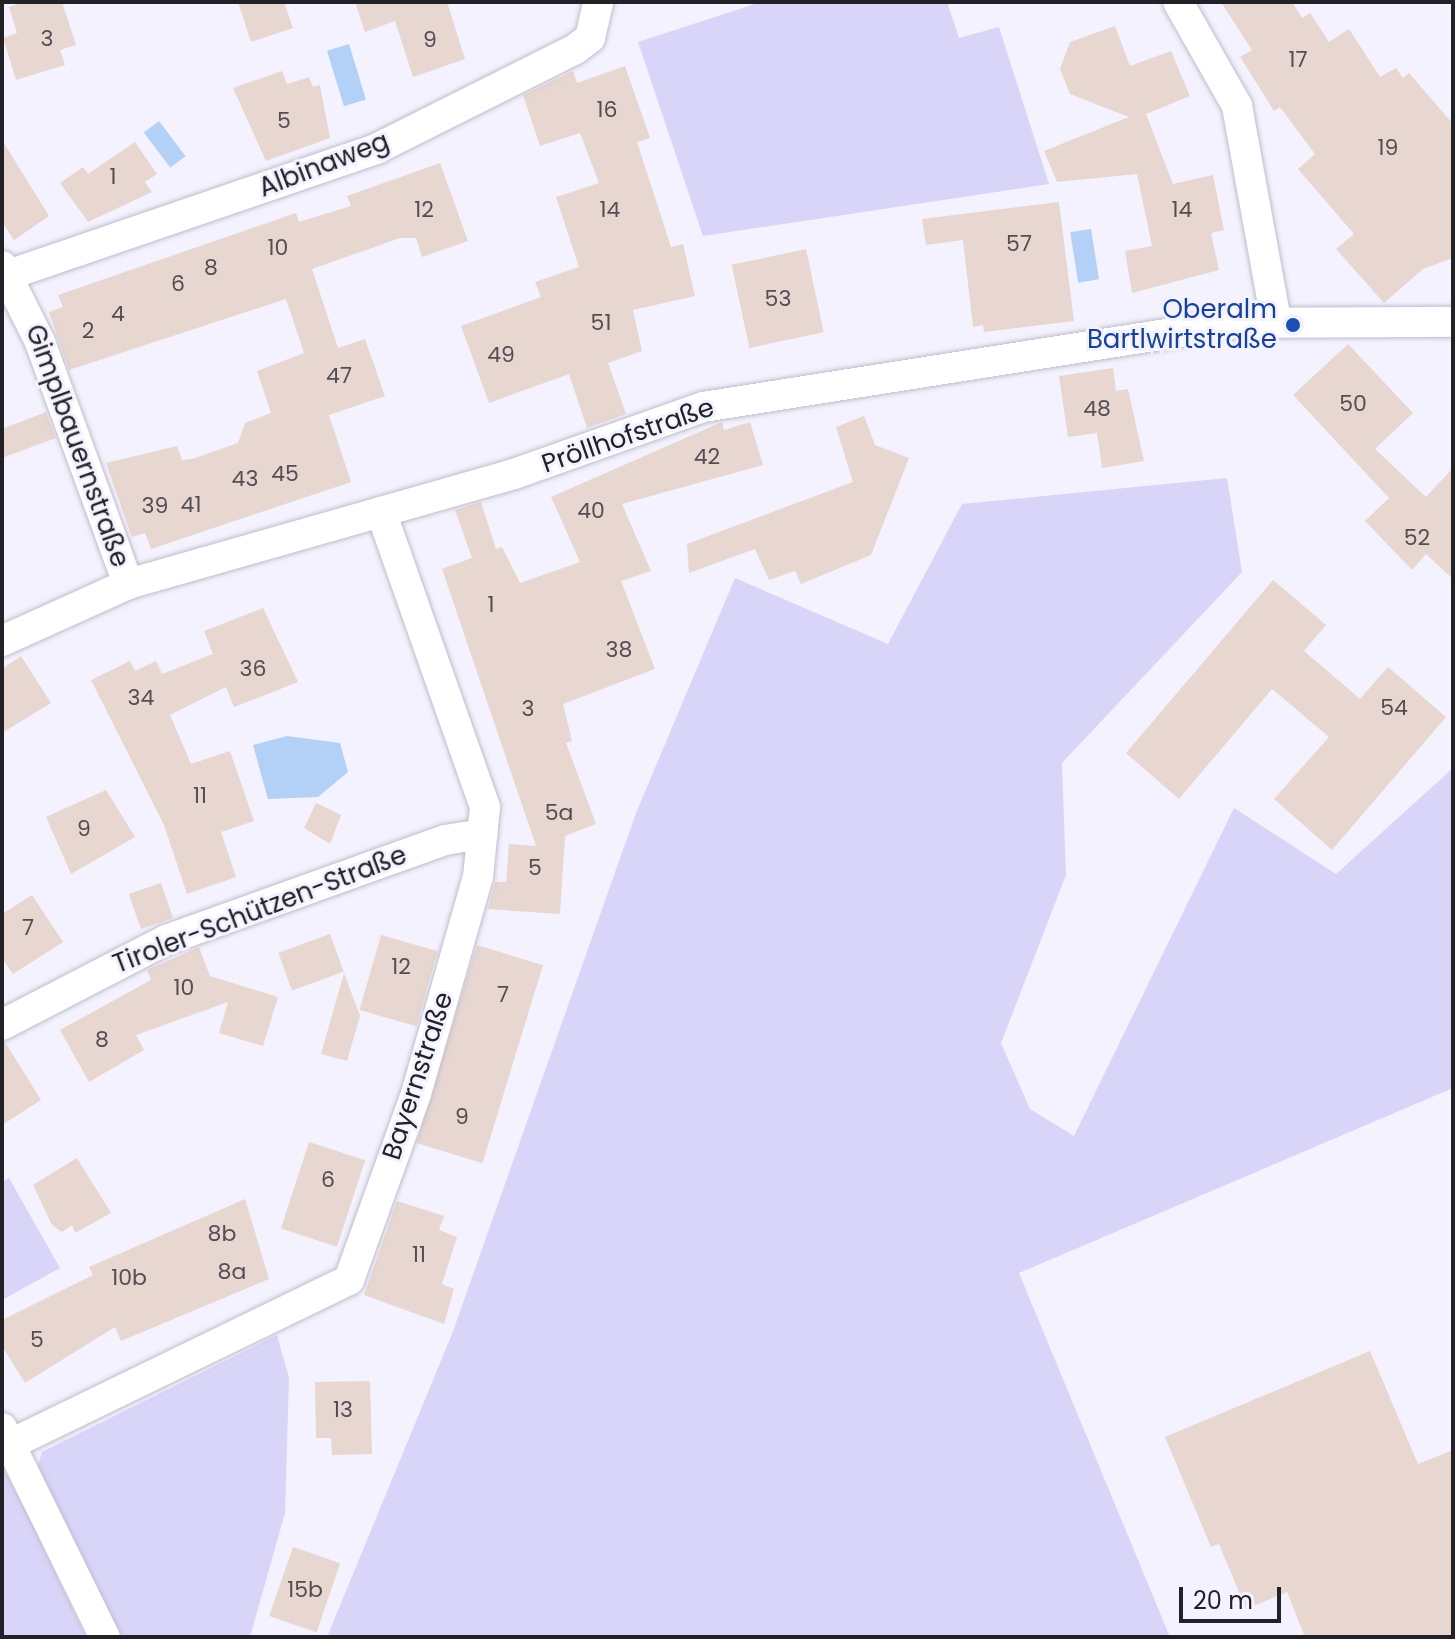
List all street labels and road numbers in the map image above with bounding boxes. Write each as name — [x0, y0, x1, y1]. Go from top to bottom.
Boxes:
street label: Albinaweg — [254, 126, 394, 204]
street label: Gimplbauernstraße — [19, 320, 135, 572]
street label: Pröllhofstraße — [538, 392, 718, 480]
street label: Tiroler-Schützen-Straße — [109, 840, 411, 980]
street label: Bayernstraße — [376, 988, 460, 1164]

